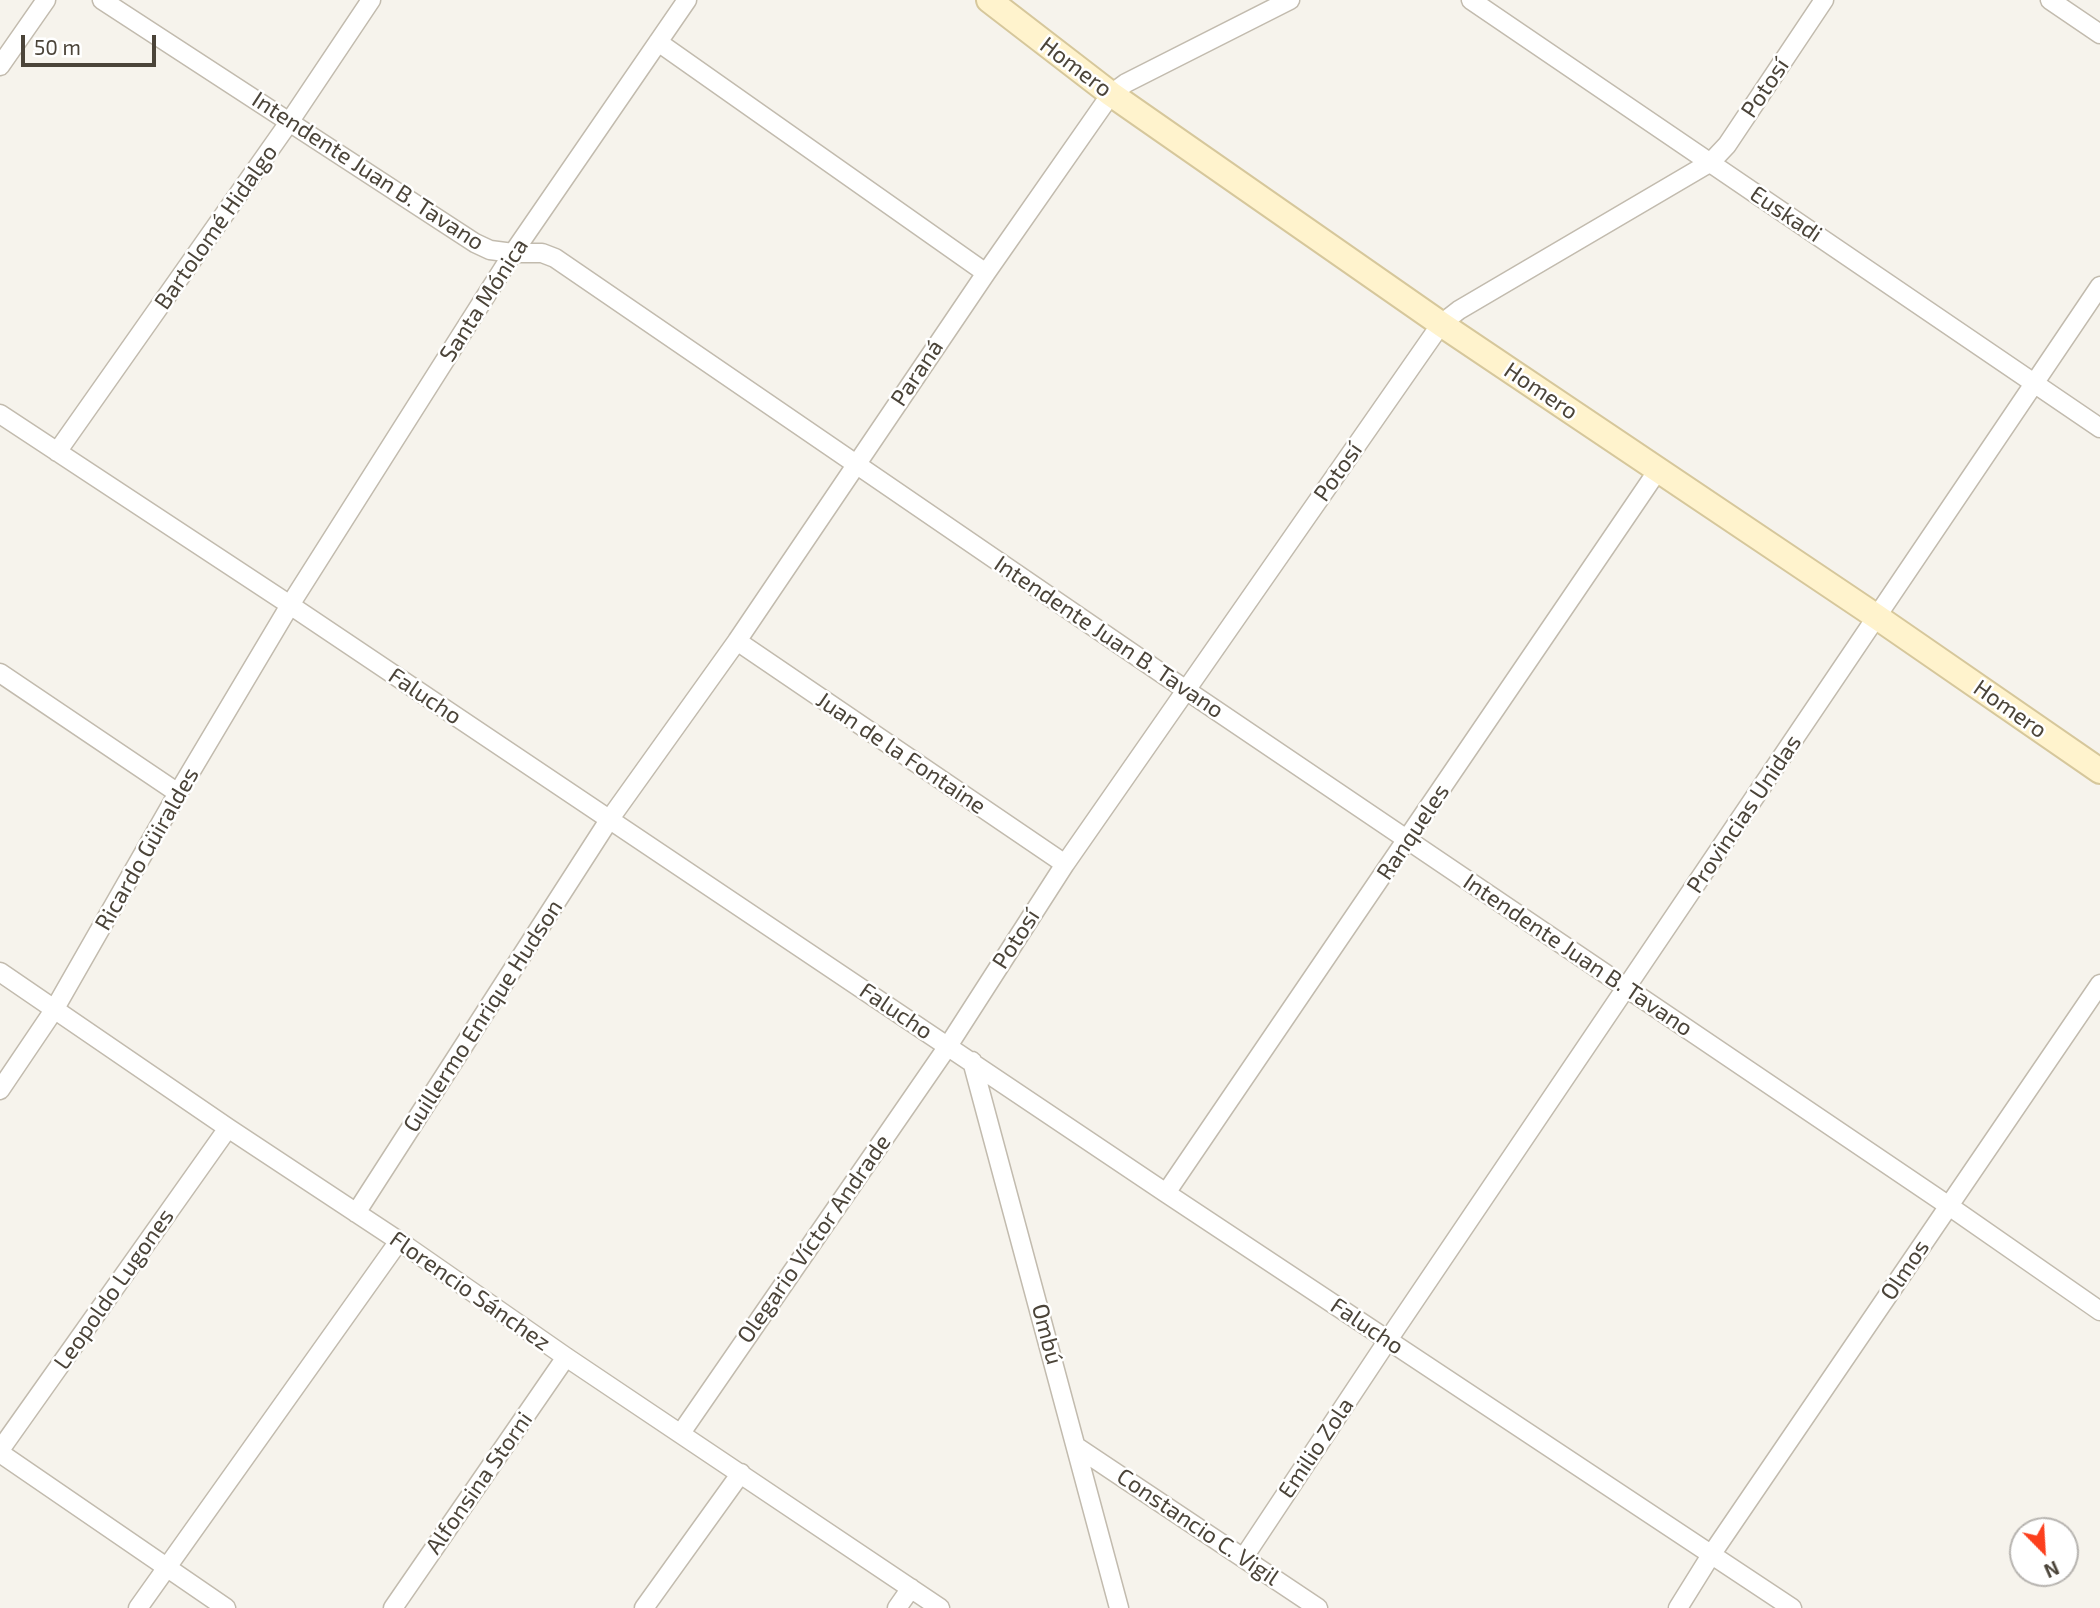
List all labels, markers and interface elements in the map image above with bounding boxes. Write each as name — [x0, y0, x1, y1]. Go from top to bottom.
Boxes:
scale bar — [24, 21, 159, 65]
street label: Homero — [1035, 31, 1117, 103]
text: 50 m — [34, 34, 81, 59]
street label: Potosí — [1735, 53, 1795, 123]
street label: Intendente Juan B. Tavano — [247, 86, 489, 256]
street label: Bartolomé Hidalgo — [149, 139, 283, 315]
street label: Euskadi — [1745, 180, 1827, 248]
street label: Santa Mónica — [434, 233, 534, 367]
street label: Paraná — [885, 335, 949, 411]
street label: Homero — [1499, 356, 1583, 426]
street label: Potosí — [1308, 437, 1368, 507]
street label: Intendente Juan B. Tavano — [989, 550, 1229, 724]
street label: Falucho — [383, 662, 467, 730]
street label: Homero — [1968, 674, 2052, 744]
street label: Juan de la Fontaine — [811, 686, 991, 820]
street label: Provincias Unidas — [1681, 730, 1807, 898]
street label: Ricardo Güiraldes — [89, 763, 205, 935]
street label: Ranqueles — [1371, 779, 1455, 885]
street label: Intendente Juan B. Tavano — [1458, 868, 1698, 1042]
street label: Guillermo Enrique Hudson — [398, 895, 568, 1137]
street label: Potosí — [987, 904, 1045, 974]
street label: Falucho — [854, 977, 938, 1045]
street label: Olegario Víctor Andrade — [731, 1129, 897, 1349]
street label: Leopoldo Lugones — [48, 1203, 180, 1375]
street label: Florencio Sánchez — [384, 1225, 556, 1357]
street label: Olmos — [1875, 1234, 1935, 1306]
street label: Falucho — [1325, 1292, 1409, 1360]
street label: Ombú — [1026, 1301, 1068, 1367]
street label: Emilio Zola — [1272, 1393, 1360, 1503]
street label: Alfonsina Storni — [420, 1407, 538, 1559]
street label: Constancio C. Vigil — [1112, 1463, 1284, 1591]
north arrow — [2009, 1517, 2079, 1587]
text: N — [2041, 1557, 2063, 1583]

